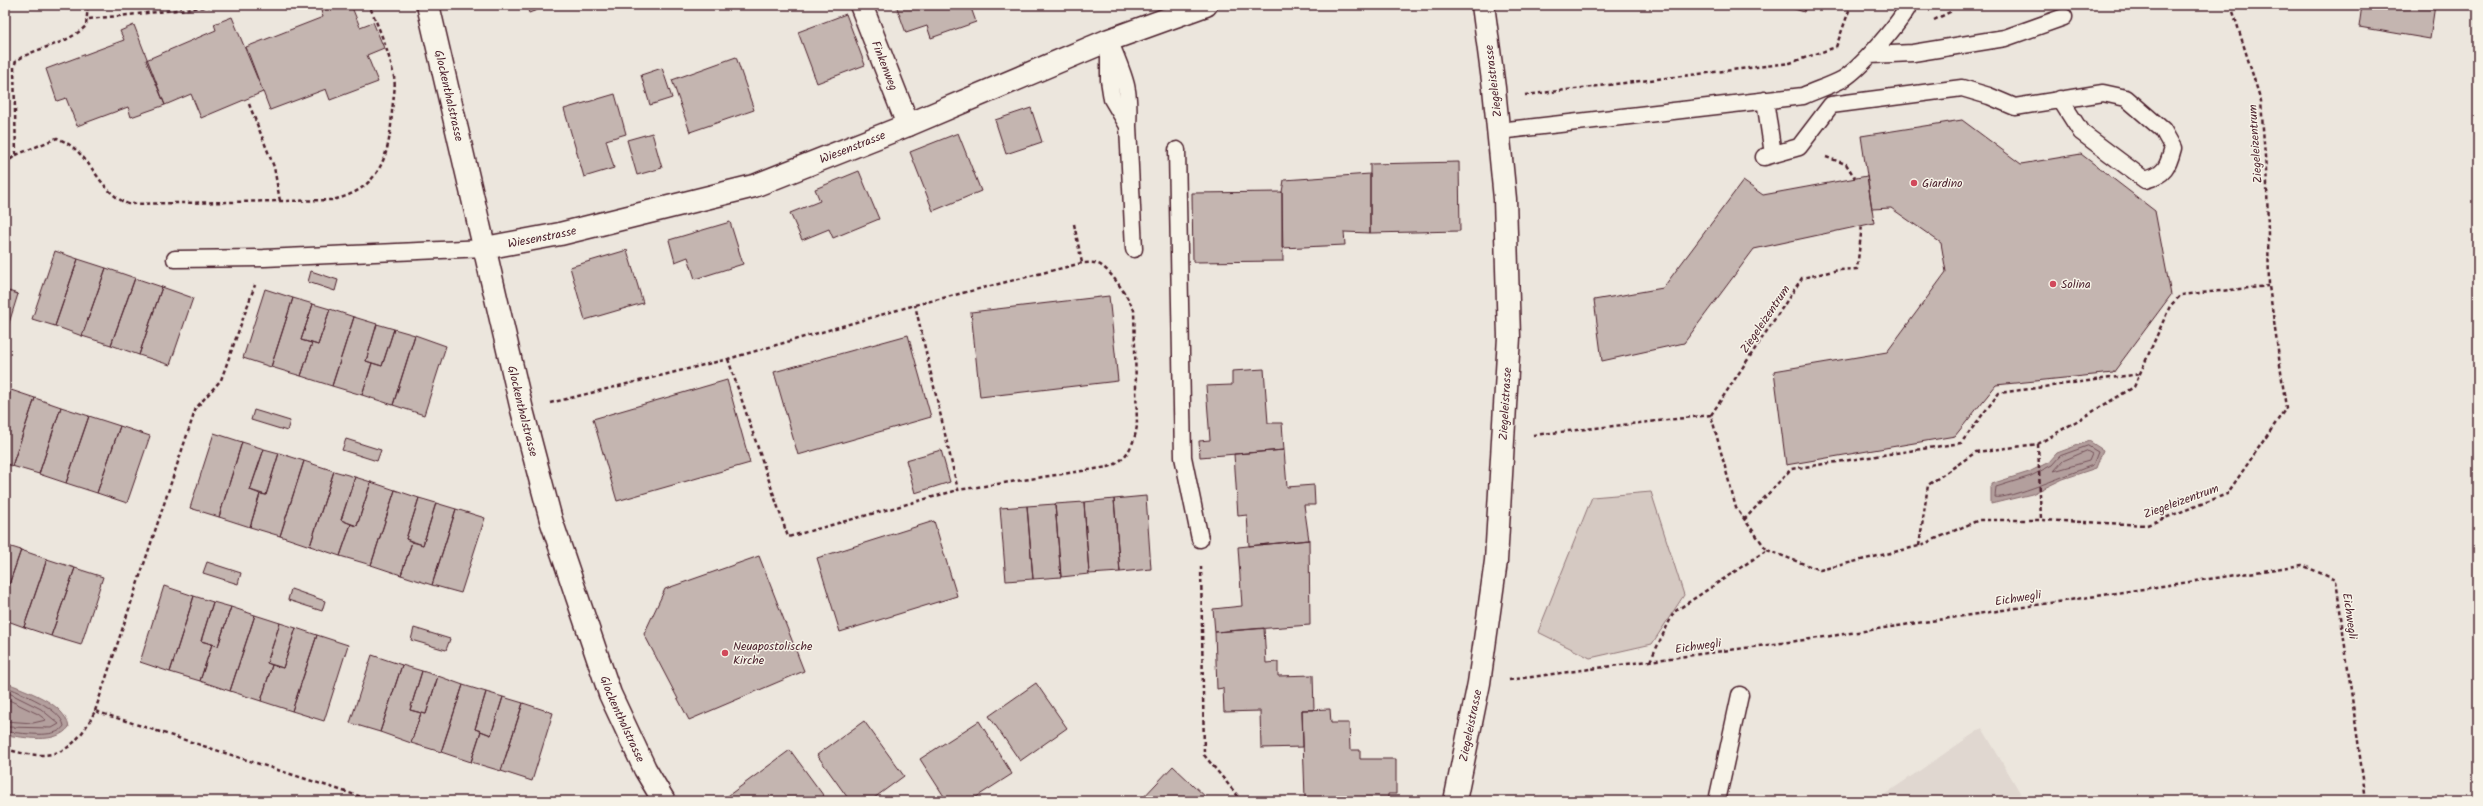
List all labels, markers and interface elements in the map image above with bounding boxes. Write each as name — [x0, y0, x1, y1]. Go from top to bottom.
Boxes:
street label: Finkenweg — [866, 38, 903, 94]
street label: Ziegeleistrasse — [1480, 43, 1507, 118]
street label: Glockenthalstrasse — [429, 48, 468, 144]
street label: Ziegeleizentrum — [2243, 103, 2268, 184]
street label: Wiesenstrasse — [817, 126, 889, 169]
place label: Giardino — [1922, 174, 1962, 193]
marker: Giardino — [1909, 178, 1919, 188]
street label: Wiesenstrasse — [506, 221, 579, 254]
place label: Solina — [2061, 275, 2091, 294]
marker: Solina — [2048, 279, 2058, 289]
street label: Ziegeleizentrum — [1735, 281, 1796, 357]
street label: Glockenthalstrasse — [502, 364, 543, 459]
street label: Ziegeleistrasse — [1494, 366, 1517, 441]
street label: Ziegeleizentrum — [2141, 479, 2222, 524]
street label: Eichwegli — [1994, 585, 2044, 612]
street label: Eichwegli — [2337, 592, 2362, 642]
street label: Eichwegli — [1674, 634, 1724, 659]
place label: Neuapostolische Kirche — [733, 637, 813, 670]
marker: Neuapostolische Kirche — [720, 648, 730, 658]
street label: Glockenthalstrasse — [594, 673, 650, 766]
street label: Ziegeleistrasse — [1454, 687, 1488, 763]

